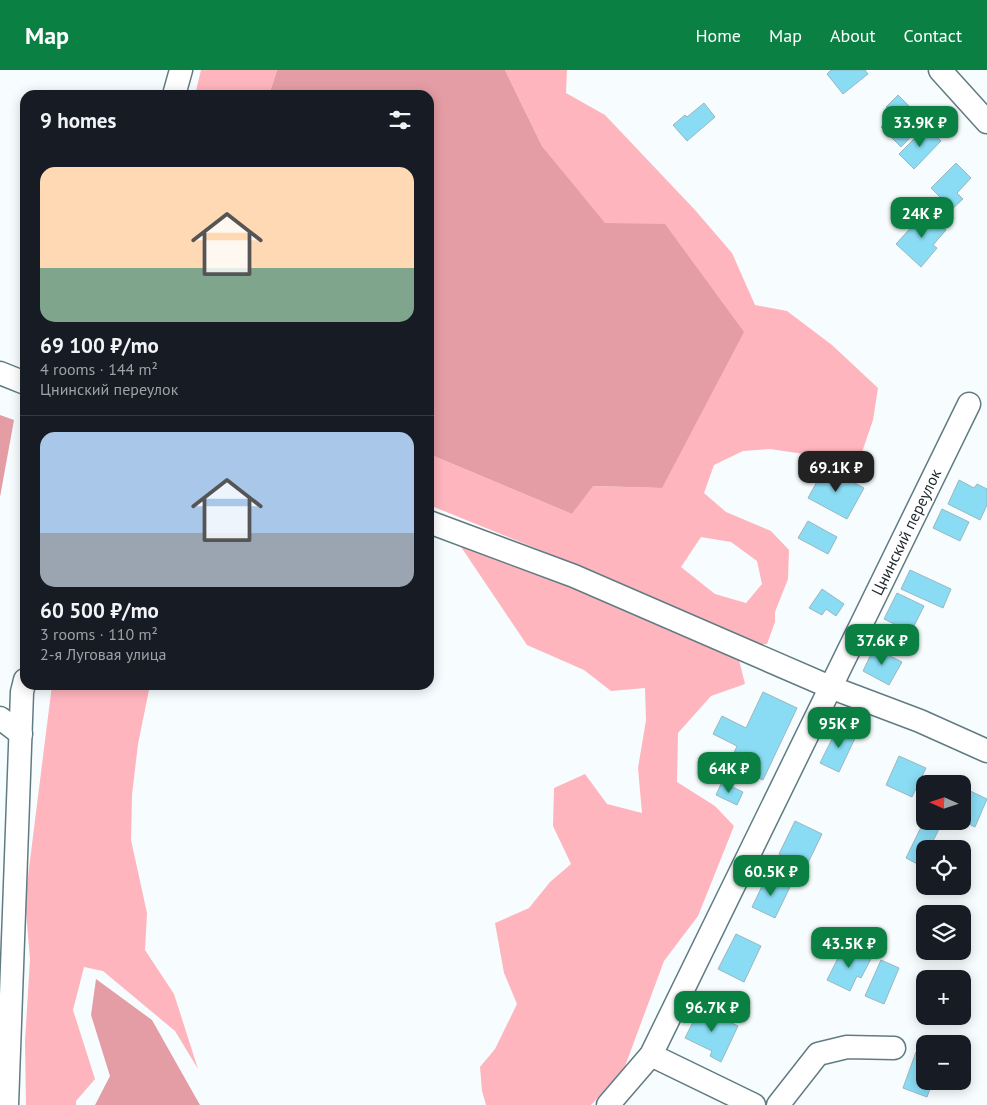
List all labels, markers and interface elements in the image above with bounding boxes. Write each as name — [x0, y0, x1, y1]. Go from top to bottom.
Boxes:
text: Map — [25, 20, 69, 51]
text: Home — [695, 24, 741, 47]
text: Map — [769, 24, 802, 47]
text: About — [830, 24, 876, 47]
text: Contact — [904, 24, 962, 47]
icon: filters — [386, 106, 414, 134]
pin: 33.9K ₽ — [874, 106, 966, 148]
text: 9 homes — [40, 107, 116, 134]
text: 33.9K ₽ — [893, 112, 947, 132]
pin: 24K ₽ — [887, 196, 957, 239]
icon: home — [182, 199, 272, 289]
text: 24K ₽ — [902, 203, 942, 223]
text: 69 100 ₽/mo — [40, 332, 159, 359]
text: 4 rooms · 144 m² — [40, 359, 158, 379]
text: Цнинский переулок — [40, 379, 178, 399]
pin: 69.1K ₽ — [790, 450, 882, 493]
text: 69.1K ₽ — [809, 457, 863, 477]
icon: home — [182, 465, 272, 555]
street label: Цнинский переулок — [867, 465, 945, 599]
text: 60 500 ₽/mo — [40, 597, 159, 624]
text: 3 rooms · 110 m² — [40, 624, 158, 644]
pin: 37.6K ₽ — [836, 624, 928, 666]
text: 37.6K ₽ — [856, 630, 908, 650]
text: 2-я Луговая улица — [40, 644, 166, 664]
pin: 95K ₽ — [804, 706, 874, 749]
text: 95K ₽ — [819, 713, 859, 733]
pin: 64K ₽ — [694, 752, 764, 794]
text: 64K ₽ — [709, 758, 749, 778]
north arrow — [916, 775, 971, 830]
map controls — [916, 775, 971, 1090]
button: locate — [916, 840, 971, 895]
pin: 60.5K ₽ — [725, 854, 817, 897]
text: 60.5K ₽ — [744, 861, 798, 881]
button: layers — [916, 905, 971, 960]
pin: 43.5K ₽ — [803, 926, 895, 969]
text: 43.5K ₽ — [822, 933, 876, 953]
button: + — [916, 970, 971, 1025]
pin: 96.7K ₽ — [666, 990, 758, 1033]
text: 96.7K ₽ — [685, 997, 739, 1017]
button: − — [916, 1035, 971, 1090]

